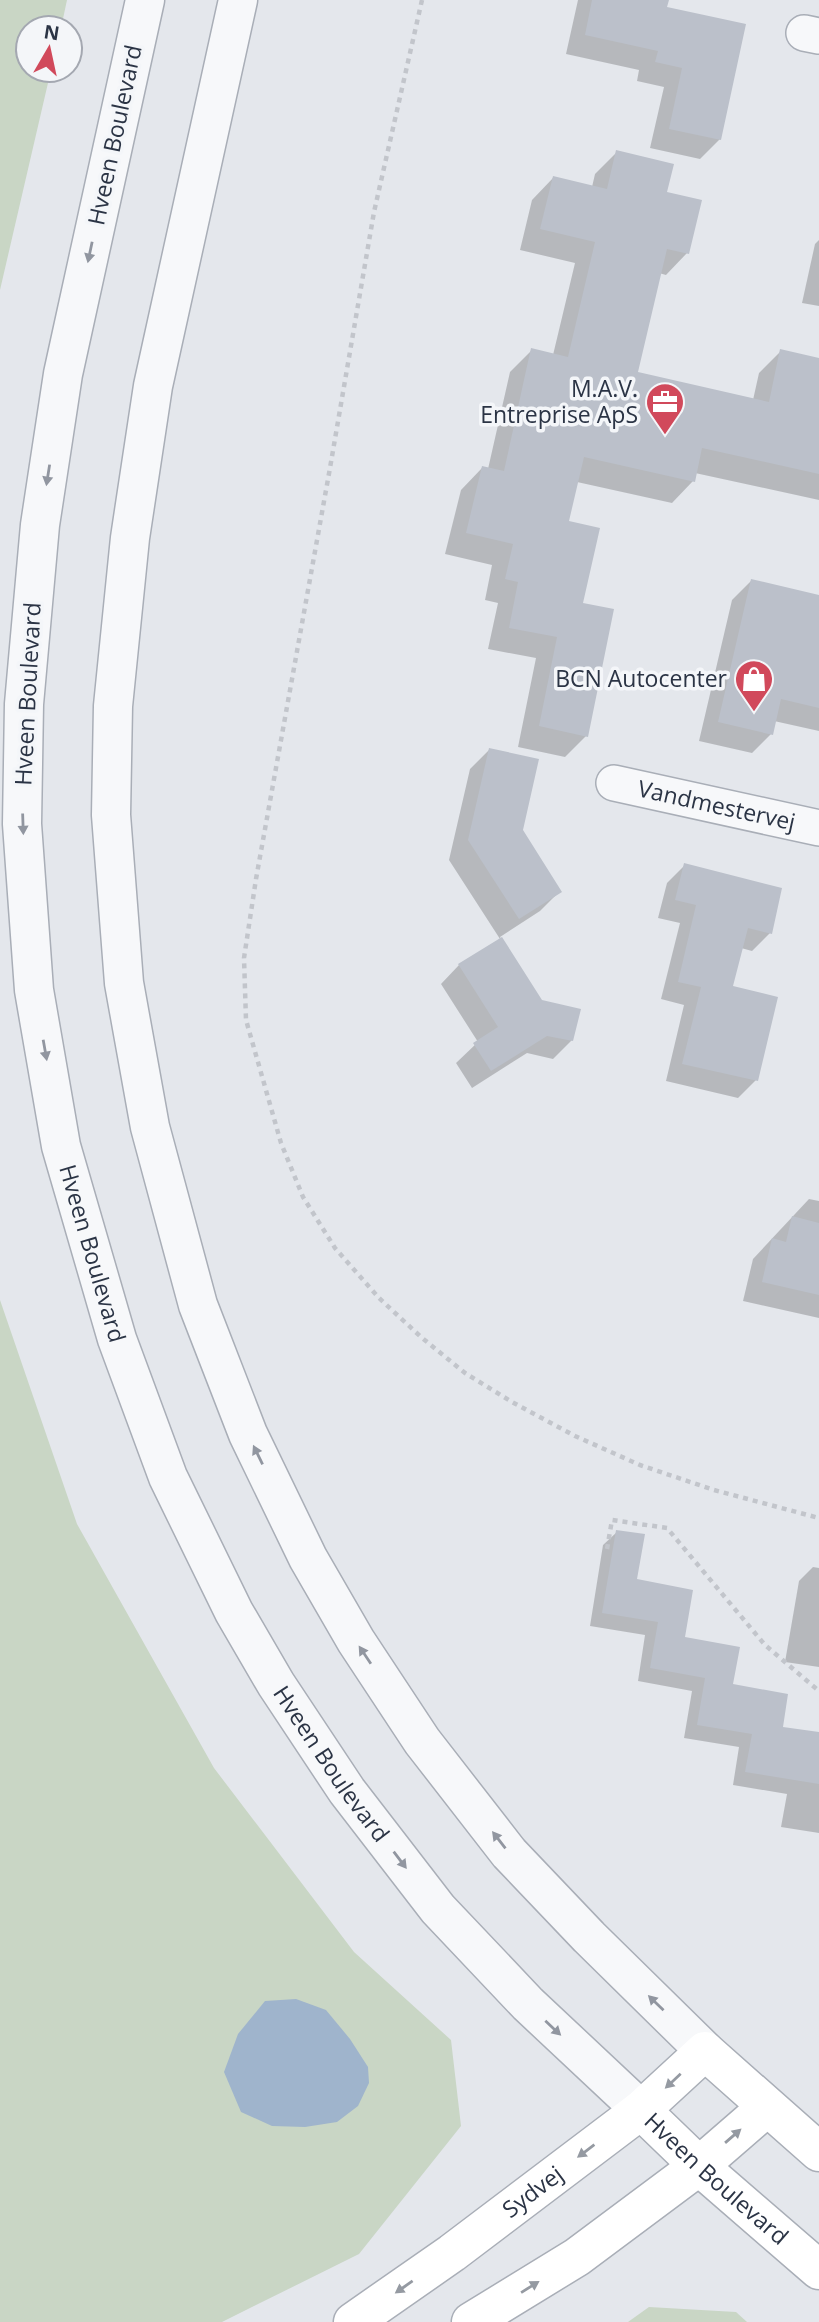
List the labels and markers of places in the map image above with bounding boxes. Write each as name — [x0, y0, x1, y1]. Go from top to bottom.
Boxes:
place label: M.A.V. Entreprise ApS — [480, 372, 638, 430]
office icon: M.A.V. Entreprise ApS — [644, 381, 686, 436]
shop icon: BCN Autocenter — [733, 658, 775, 713]
place label: BCN Autocenter — [555, 662, 728, 694]

